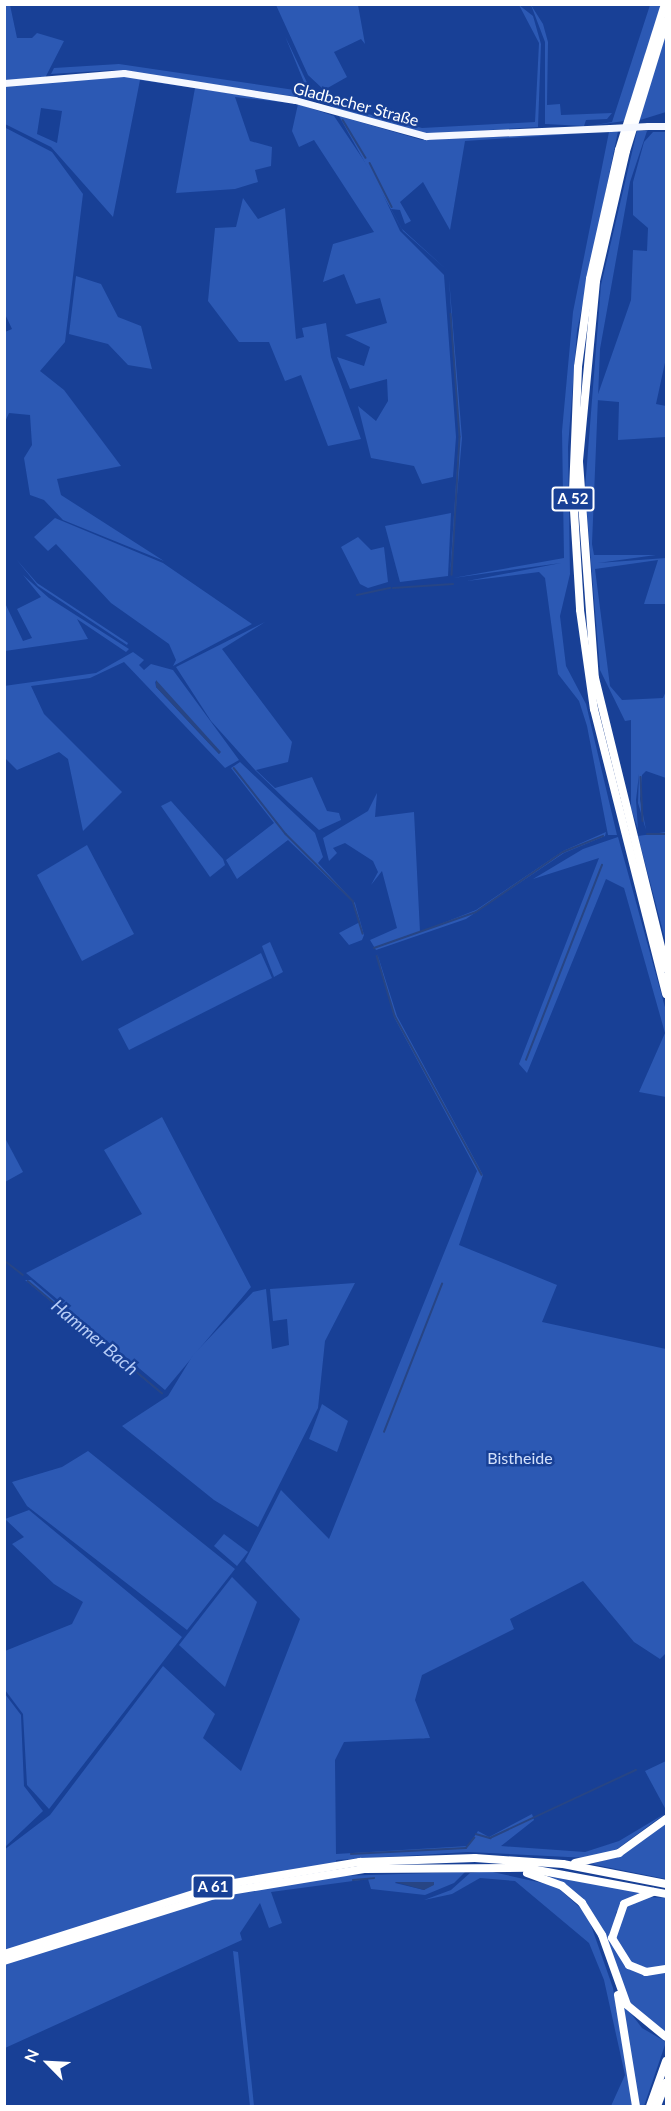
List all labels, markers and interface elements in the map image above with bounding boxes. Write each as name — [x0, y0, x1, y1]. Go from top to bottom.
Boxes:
street label: Gladbacher Straße — [291, 78, 421, 130]
road number: A 52 — [550, 487, 596, 511]
water label: Hammer Bach — [47, 1294, 143, 1380]
park label: Bistheide — [487, 1448, 553, 1468]
road number: A 61 — [190, 1875, 236, 1899]
north arrow — [18, 2033, 78, 2093]
text: N — [20, 2046, 42, 2065]

